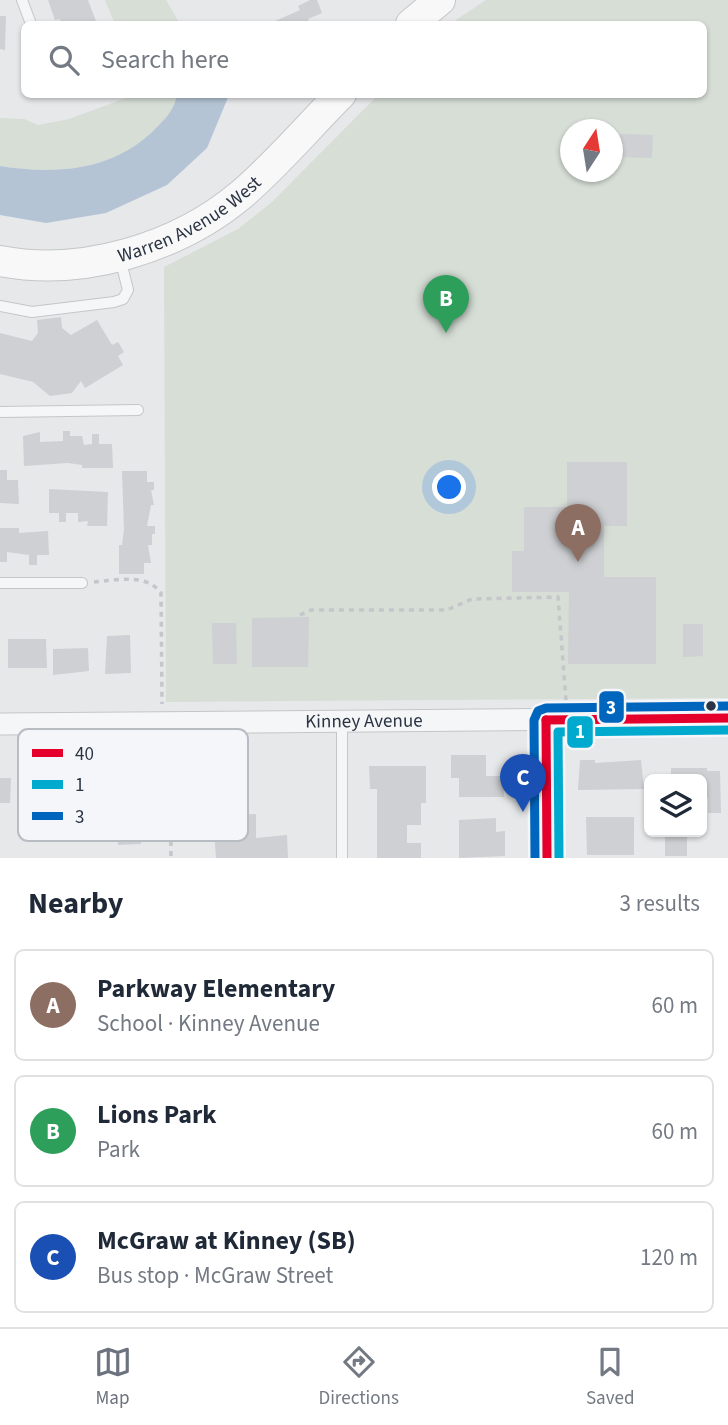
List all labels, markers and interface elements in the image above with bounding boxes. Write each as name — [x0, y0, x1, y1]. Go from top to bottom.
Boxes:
search box — [21, 21, 707, 98]
icon: search — [45, 41, 83, 79]
text: Search here — [101, 41, 229, 78]
north arrow — [560, 119, 623, 182]
street label: Warren Avenue West — [115, 169, 268, 269]
pin: B — [423, 275, 469, 333]
your location — [432, 470, 466, 504]
pin: A — [555, 504, 601, 562]
line badge: 3 — [598, 690, 625, 724]
text: 3 — [606, 695, 616, 722]
unlabelled marker — [704, 699, 718, 713]
street label: Kinney Avenue — [305, 707, 423, 735]
line badge: 1 — [566, 715, 594, 749]
text: 1 — [575, 719, 585, 746]
legend — [18, 729, 248, 841]
text: 40 — [75, 741, 94, 768]
pin: C — [500, 754, 546, 812]
text: 1 — [75, 772, 84, 799]
map controls — [644, 774, 707, 837]
button: layers — [644, 774, 707, 837]
text: 3 — [75, 804, 84, 831]
text: Nearby — [28, 882, 123, 925]
text: 3 results — [620, 887, 700, 920]
text: Parkway Elementary — [97, 970, 335, 1007]
text: A — [46, 989, 60, 1022]
text: 60 m — [651, 989, 698, 1022]
text: School · Kinney Avenue — [97, 1007, 320, 1040]
text: Lions Park — [97, 1096, 217, 1133]
text: B — [46, 1115, 60, 1148]
text: 60 m — [651, 1115, 698, 1148]
text: Park — [97, 1133, 140, 1166]
text: McGraw at Kinney (SB) — [97, 1222, 356, 1259]
text: C — [46, 1241, 60, 1274]
text: 120 m — [640, 1241, 698, 1274]
text: Bus stop · McGraw Street — [97, 1259, 333, 1292]
tab: Map — [94, 1343, 132, 1412]
tab: Directions — [319, 1343, 399, 1412]
tab: Saved — [586, 1343, 634, 1412]

